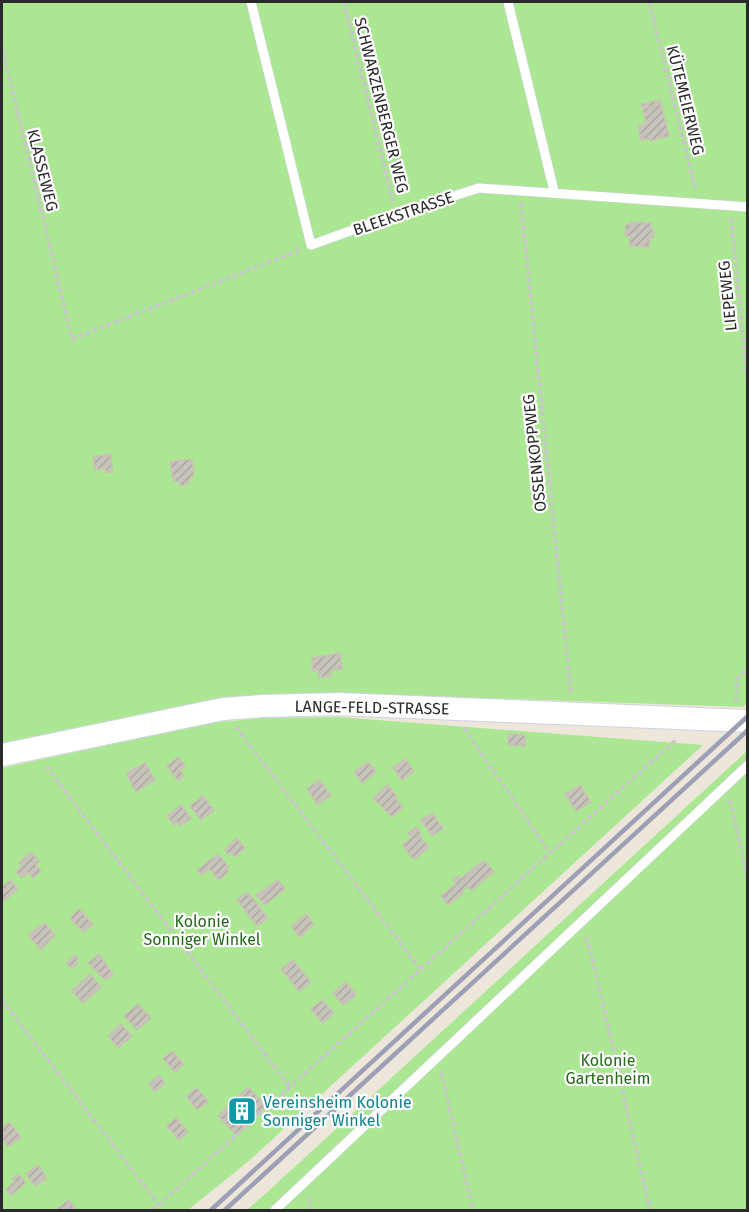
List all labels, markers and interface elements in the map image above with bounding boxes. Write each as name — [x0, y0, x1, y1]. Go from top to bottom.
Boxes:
street label: SCHWARZENBERGER WEG — [350, 15, 413, 195]
street label: KÜTEMEIERWEG — [663, 43, 708, 157]
street label: KLASSEWEG — [23, 127, 62, 213]
street label: BLEEKSTRASSE — [350, 187, 456, 240]
street label: LIEPEWEG — [714, 260, 741, 332]
street label: OSSENKOPPWEG — [519, 393, 550, 513]
street label: LANGE-FELD-STRASSE — [295, 697, 449, 718]
park label: Kolonie Sonniger Winkel — [143, 912, 261, 949]
park label: Kolonie Gartenheim — [566, 1051, 650, 1088]
place label: Vereinsheim Kolonie Sonniger Winkel — [263, 1093, 412, 1130]
building icon: Vereinsheim Kolonie Sonniger Winkel — [226, 1095, 258, 1127]

